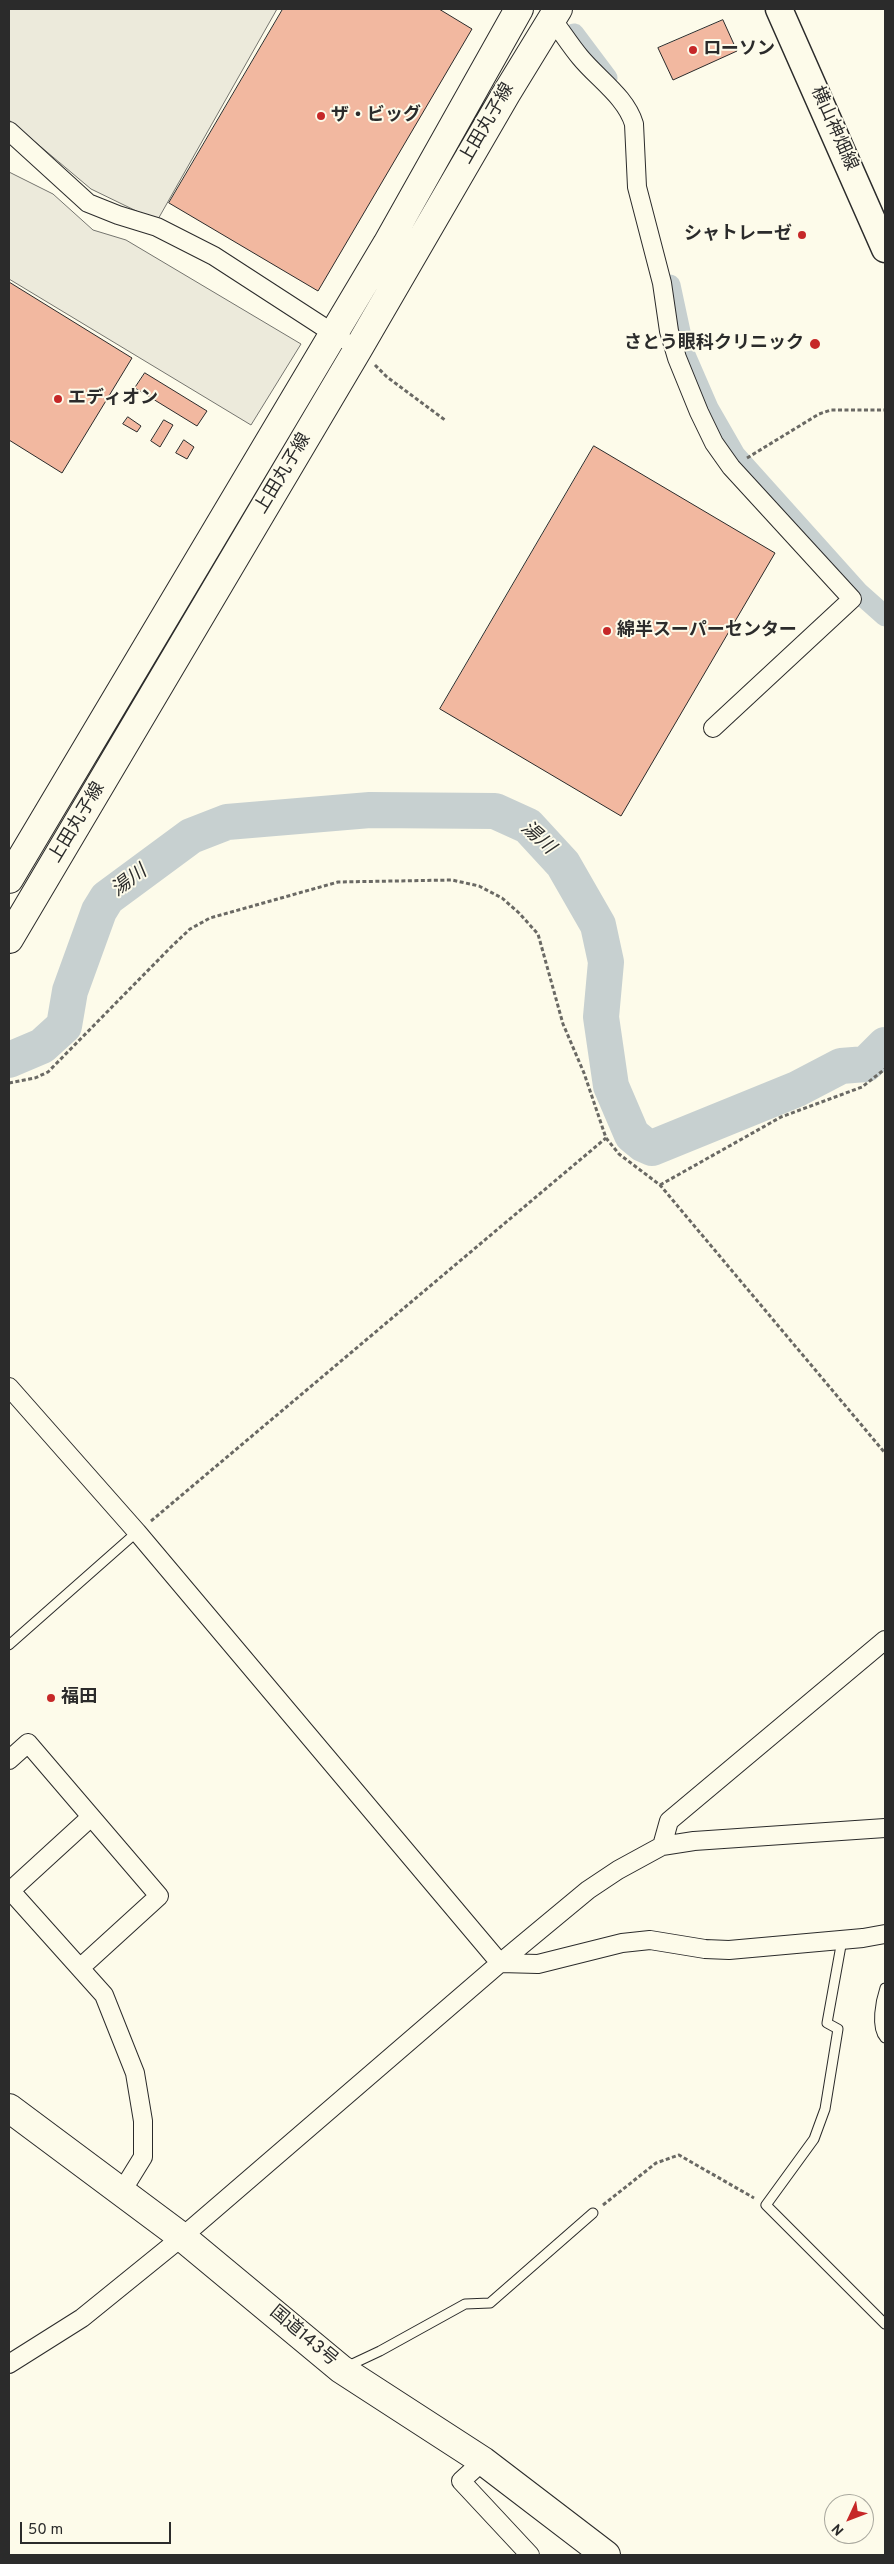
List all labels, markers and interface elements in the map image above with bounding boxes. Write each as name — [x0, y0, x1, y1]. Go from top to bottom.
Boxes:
place label: ローソン — [703, 39, 775, 61]
marker: ローソン — [687, 44, 699, 56]
street label: 上田丸子線 — [456, 80, 520, 168]
street label: 横山神畑線 — [805, 83, 861, 175]
place label: ザ・ビッグ — [331, 105, 421, 127]
marker: ザ・ビッグ — [315, 110, 327, 122]
place label: シャトレーゼ — [684, 224, 792, 246]
marker: シャトレーゼ — [796, 229, 808, 241]
place label: さとう眼科クリニック — [624, 333, 804, 355]
marker: さとう眼科クリニック — [808, 337, 822, 351]
place label: エディオン — [68, 388, 158, 410]
marker: エディオン — [52, 393, 64, 405]
street label: 上田丸子線 — [252, 430, 316, 518]
place label: 綿半スーパーセンター — [617, 620, 797, 642]
marker: 綿半スーパーセンター — [601, 625, 613, 637]
street label: 上田丸子線 — [46, 779, 110, 867]
water label: 湯川 — [515, 818, 559, 860]
water label: 湯川 — [108, 861, 152, 903]
place label: 福田 — [61, 1687, 97, 1709]
marker: 福田 — [45, 1692, 57, 1704]
street label: 国道143号 — [265, 2302, 341, 2372]
north arrow — [824, 2494, 874, 2544]
scale bar — [22, 2512, 174, 2544]
text: N — [829, 2519, 848, 2538]
text: 50 m — [28, 2521, 63, 2540]

